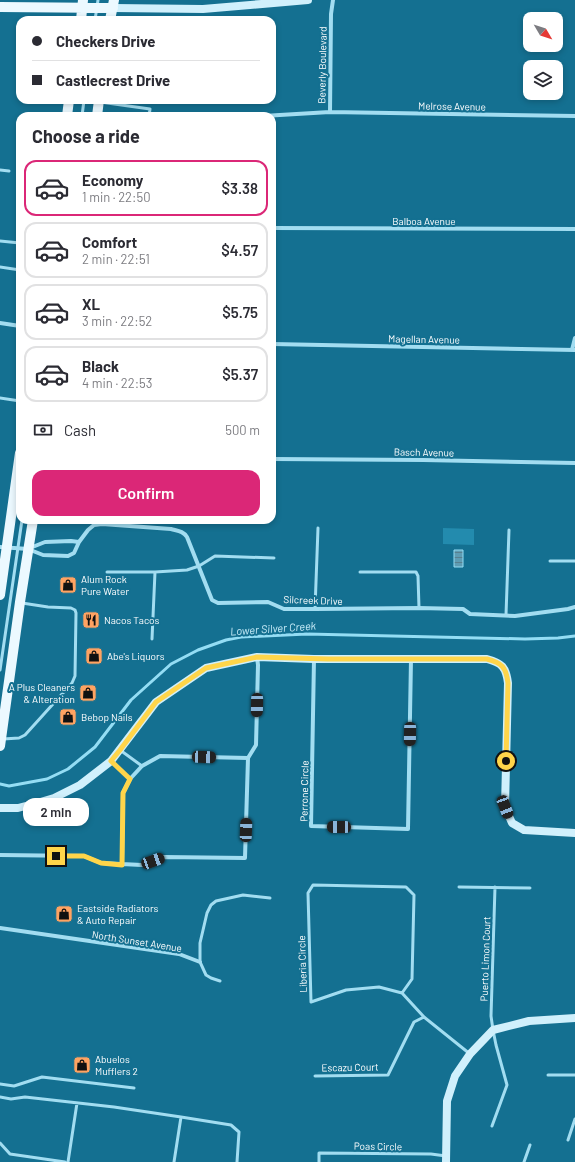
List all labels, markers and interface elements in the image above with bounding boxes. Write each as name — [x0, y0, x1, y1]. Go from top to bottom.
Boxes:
north arrow — [523, 12, 563, 52]
map controls — [523, 12, 563, 100]
street label: Beverly Boulevard — [315, 26, 329, 104]
text: Checkers Drive — [56, 32, 156, 50]
button: layers — [523, 60, 563, 100]
text: Castlecrest Drive — [56, 71, 170, 89]
street label: Melrose Avenue — [418, 99, 486, 113]
text: Choose a ride — [32, 125, 140, 147]
icon: car — [34, 170, 70, 206]
text: Economy — [82, 171, 143, 189]
text: $3.38 — [221, 179, 258, 197]
text: 1 min · 22:50 — [82, 189, 151, 205]
street label: Balboa Avenue — [392, 215, 456, 227]
icon: car — [34, 232, 70, 268]
text: Comfort — [82, 233, 137, 251]
text: $4.57 — [221, 241, 258, 259]
text: 2 min · 22:51 — [82, 251, 150, 267]
icon: car — [34, 294, 70, 330]
text: XL — [82, 295, 100, 313]
text: $5.75 — [222, 303, 258, 321]
text: 3 min · 22:52 — [82, 313, 152, 329]
street label: Magellan Avenue — [388, 332, 460, 346]
icon: car — [34, 356, 70, 392]
text: Black — [82, 357, 119, 375]
text: $5.37 — [222, 365, 258, 383]
text: 4 min · 22:53 — [82, 375, 153, 391]
icon: cash — [32, 419, 54, 441]
text: Cash — [64, 421, 96, 439]
text: 500 m — [225, 422, 260, 438]
street label: Basch Avenue — [394, 445, 454, 459]
button: Confirm — [32, 470, 260, 516]
place label: Alum Rock Pure Water — [81, 573, 129, 597]
shop icon: Alum Rock Pure Water — [58, 575, 78, 595]
street label: Silcreek Drive — [283, 593, 343, 607]
restaurant icon: Nacos Tacos — [81, 610, 101, 630]
place label: Nacos Tacos — [104, 614, 160, 626]
water label: Lower Silver Creek — [230, 618, 317, 637]
shop icon: Abe's Liquors — [84, 646, 104, 666]
place label: Abe's Liquors — [107, 650, 165, 662]
place label: A Plus Cleaners & Alteration — [9, 681, 75, 705]
shop icon: A Plus Cleaners & Alteration — [78, 683, 98, 703]
car — [251, 693, 263, 717]
shop icon: Bebop Nails — [58, 707, 78, 727]
place label: Bebop Nails — [81, 711, 133, 723]
car — [404, 722, 416, 746]
car — [192, 751, 216, 763]
route start — [497, 752, 515, 770]
street label: Perrone Circle — [297, 760, 311, 822]
car — [495, 794, 515, 820]
callout: 2 min — [23, 798, 89, 826]
text: 2 min — [41, 804, 71, 820]
car — [240, 818, 252, 842]
car — [327, 821, 351, 833]
route end — [47, 847, 65, 865]
car — [140, 851, 166, 871]
place label: Eastside Radiators & Auto Repair — [77, 902, 159, 926]
shop icon: Eastside Radiators & Auto Repair — [54, 904, 74, 924]
street label: Puerto Limon Court — [478, 916, 492, 1002]
street label: North Sunset Avenue — [91, 928, 183, 954]
street label: Liberia Circle — [295, 935, 309, 993]
place label: Abuelos Mufflers 2 — [95, 1053, 138, 1077]
shop icon: Abuelos Mufflers 2 — [72, 1055, 92, 1075]
street label: Escazu Court — [321, 1060, 379, 1073]
street label: Poas Circle — [354, 1140, 402, 1152]

